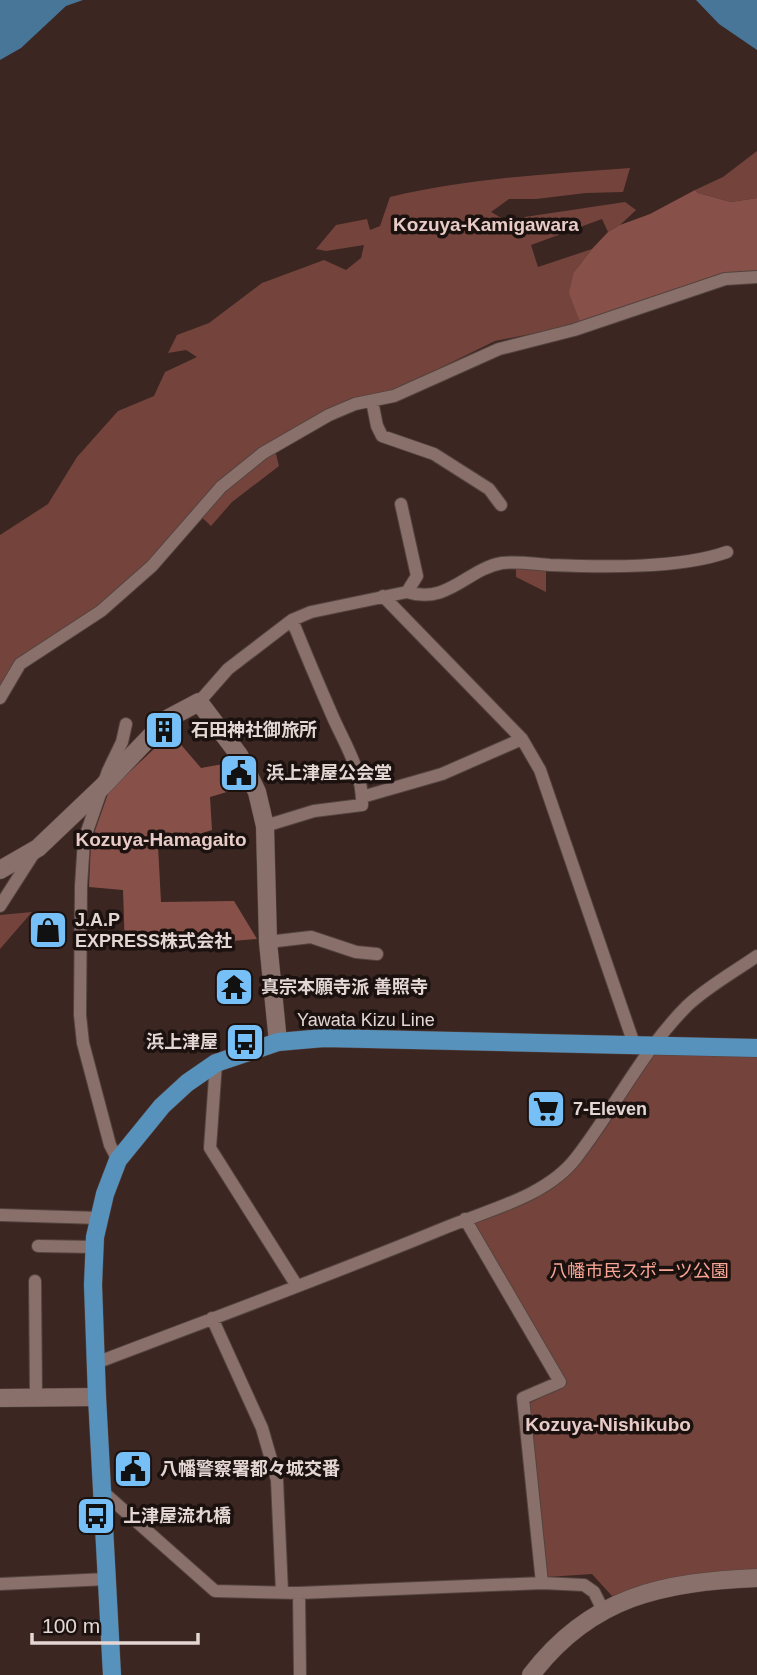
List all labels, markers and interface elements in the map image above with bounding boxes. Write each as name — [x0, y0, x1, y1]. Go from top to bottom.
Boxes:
district label: Kozuya-Kamigawara — [393, 214, 579, 235]
building icon: 石田神社御旅所 — [143, 709, 185, 751]
place label: 石田神社御旅所 — [191, 720, 317, 740]
public building icon: 浜上津屋公会堂 — [218, 752, 260, 794]
place label: 浜上津屋公会堂 — [266, 763, 392, 783]
district label: Kozuya-Hamagaito — [75, 829, 247, 850]
shop icon: J.A.P EXPRESS株式会社 — [27, 909, 69, 951]
place label: J.A.P EXPRESS株式会社 — [75, 910, 232, 951]
temple icon: 真宗本願寺派 善照寺 — [213, 966, 255, 1008]
place label: 真宗本願寺派 善照寺 — [261, 977, 428, 997]
street label: Yawata Kizu Line — [297, 1010, 435, 1030]
bus stop icon: 浜上津屋 — [224, 1021, 266, 1063]
place label: 浜上津屋 — [146, 1032, 218, 1052]
supermarket icon: 7-Eleven — [525, 1088, 567, 1130]
place label: 7-Eleven — [573, 1099, 647, 1119]
park label: 八幡市民スポーツ公園 — [549, 1261, 729, 1281]
district label: Kozuya-Nishikubo — [525, 1414, 691, 1435]
public building icon: 八幡警察署都々城交番 — [112, 1448, 154, 1490]
place label: 八幡警察署都々城交番 — [160, 1459, 340, 1479]
bus stop icon: 上津屋流れ橋 — [75, 1495, 117, 1537]
place label: 上津屋流れ橋 — [123, 1506, 231, 1526]
scale bar — [32, 1602, 198, 1646]
text: 100 m — [42, 1614, 100, 1637]

